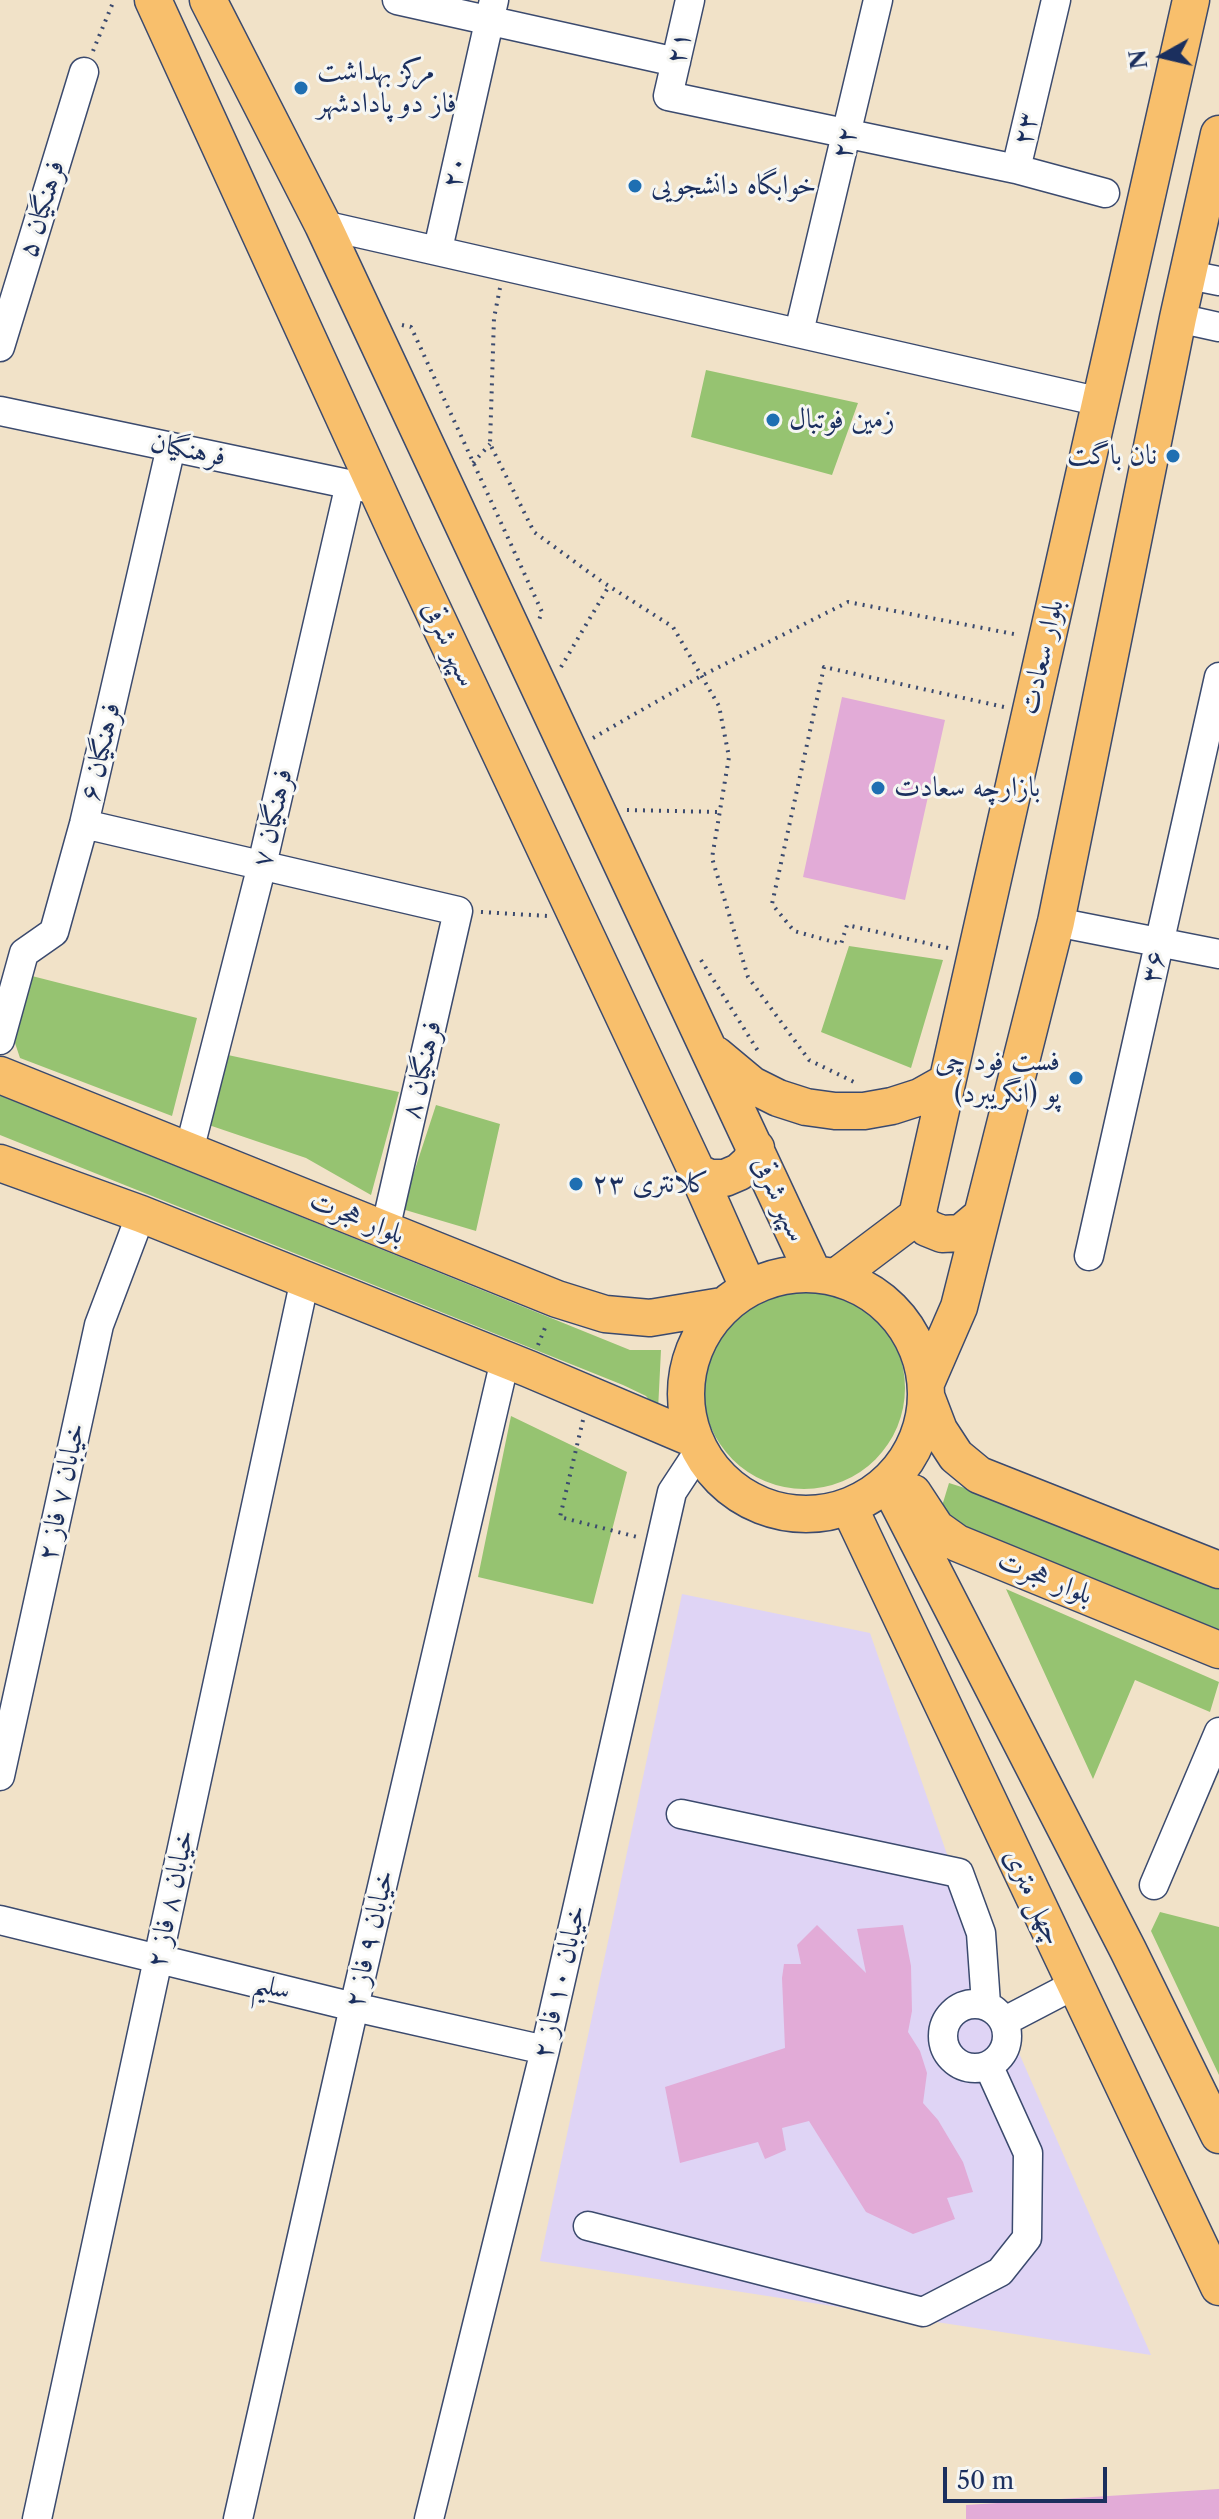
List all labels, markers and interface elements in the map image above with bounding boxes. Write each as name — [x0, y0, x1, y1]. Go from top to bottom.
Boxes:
north arrow — [1123, 16, 1203, 96]
street label: ۲۱ — [659, 28, 699, 68]
text: N — [1124, 48, 1153, 71]
place label: مرکز بهداشت فاز دو پادادشهر — [317, 55, 457, 121]
marker: مرکز بهداشت فاز دو پادادشهر — [292, 79, 310, 97]
street label: ۲۳ — [1006, 109, 1046, 149]
street label: ۲۲ — [825, 123, 865, 163]
street label: ۲۰ — [435, 152, 475, 192]
street label: فرهنگیان ۵ — [11, 156, 73, 262]
place label: خوابگاه دانشجویی — [651, 169, 816, 203]
marker: خوابگاه دانشجویی — [626, 177, 644, 195]
place label: زمین فوتبال — [789, 403, 895, 437]
marker: زمین فوتبال — [764, 411, 782, 429]
street label: فرهنگیان — [147, 426, 229, 474]
place label: نان باگت — [1067, 439, 1157, 473]
marker: نان باگت — [1164, 447, 1182, 465]
street label: سپهر شرقی — [415, 596, 483, 692]
street label: بلوار سعادت — [1012, 596, 1072, 718]
street label: فرهنگیان ۶ — [73, 699, 129, 805]
street label: فرهنگیان ۷ — [245, 765, 301, 871]
place label: بازارچه سعادت — [894, 771, 1040, 805]
marker: بازارچه سعادت — [869, 779, 887, 797]
street label: ۳۶ — [1134, 947, 1174, 987]
street label: فرهنگیان ۸ — [394, 1017, 450, 1123]
place label: فست فود چی پو (انگریبرد) — [935, 1045, 1060, 1111]
marker: فست فود چی پو (انگریبرد) — [1067, 1069, 1085, 1087]
street label: سپهر شرقی — [745, 1151, 813, 1247]
place label: کلانتری ۲۳ — [592, 1167, 709, 1201]
marker: کلانتری ۲۳ — [567, 1175, 585, 1193]
street label: بلوار هجرت — [304, 1184, 410, 1252]
street label: خیابان ۷ فاز ۲ — [31, 1420, 93, 1564]
street label: بلوار هجرت — [992, 1544, 1098, 1612]
street label: خیابان ۸ فاز ۲ — [140, 1827, 202, 1971]
street label: چهل متری — [996, 1843, 1070, 1951]
street label: خیابان ۹ فاز ۲ — [338, 1867, 402, 2011]
street label: خیابان ۱۰ فاز ۲ — [526, 1902, 594, 2062]
street label: سلیم — [250, 1966, 294, 2008]
scale bar — [947, 2451, 1111, 2501]
text: 50 m — [957, 2466, 1014, 2495]

